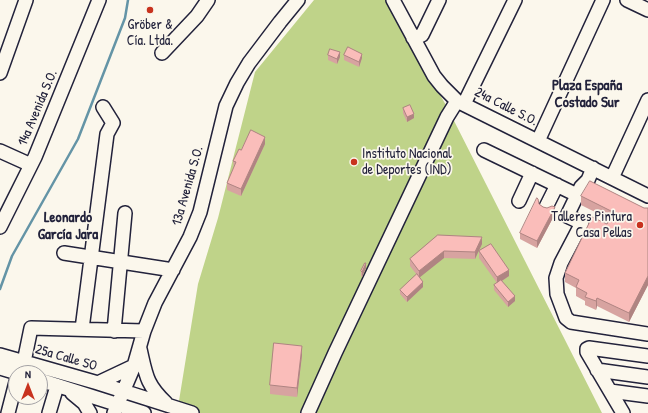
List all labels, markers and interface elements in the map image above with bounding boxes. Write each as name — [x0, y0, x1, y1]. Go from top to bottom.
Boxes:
marker: Gröber & Cía. Ltda. — [145, 5, 155, 15]
place label: Gröber & Cía. Ltda. — [127, 17, 173, 50]
street label: 14a Avenida S.O. — [14, 67, 62, 149]
district label: Plaza España Costado Sur — [552, 77, 622, 112]
street label: 24a Calle S.O. — [472, 84, 540, 130]
street label: 13a Avenida S.O. — [169, 144, 207, 228]
place label: Instituto Nacional de Deportes (IND) — [362, 146, 452, 178]
marker: Instituto Nacional de Deportes (IND) — [349, 157, 359, 167]
district label: Leonardo García Jara — [38, 209, 98, 244]
place label: Talleres Pintura Casa Pellas — [551, 209, 632, 242]
marker: Talleres Pintura Casa Pellas — [635, 220, 645, 230]
street label: 25a Calle SO — [33, 341, 99, 375]
north arrow — [8, 365, 48, 405]
text: N — [25, 367, 31, 381]

